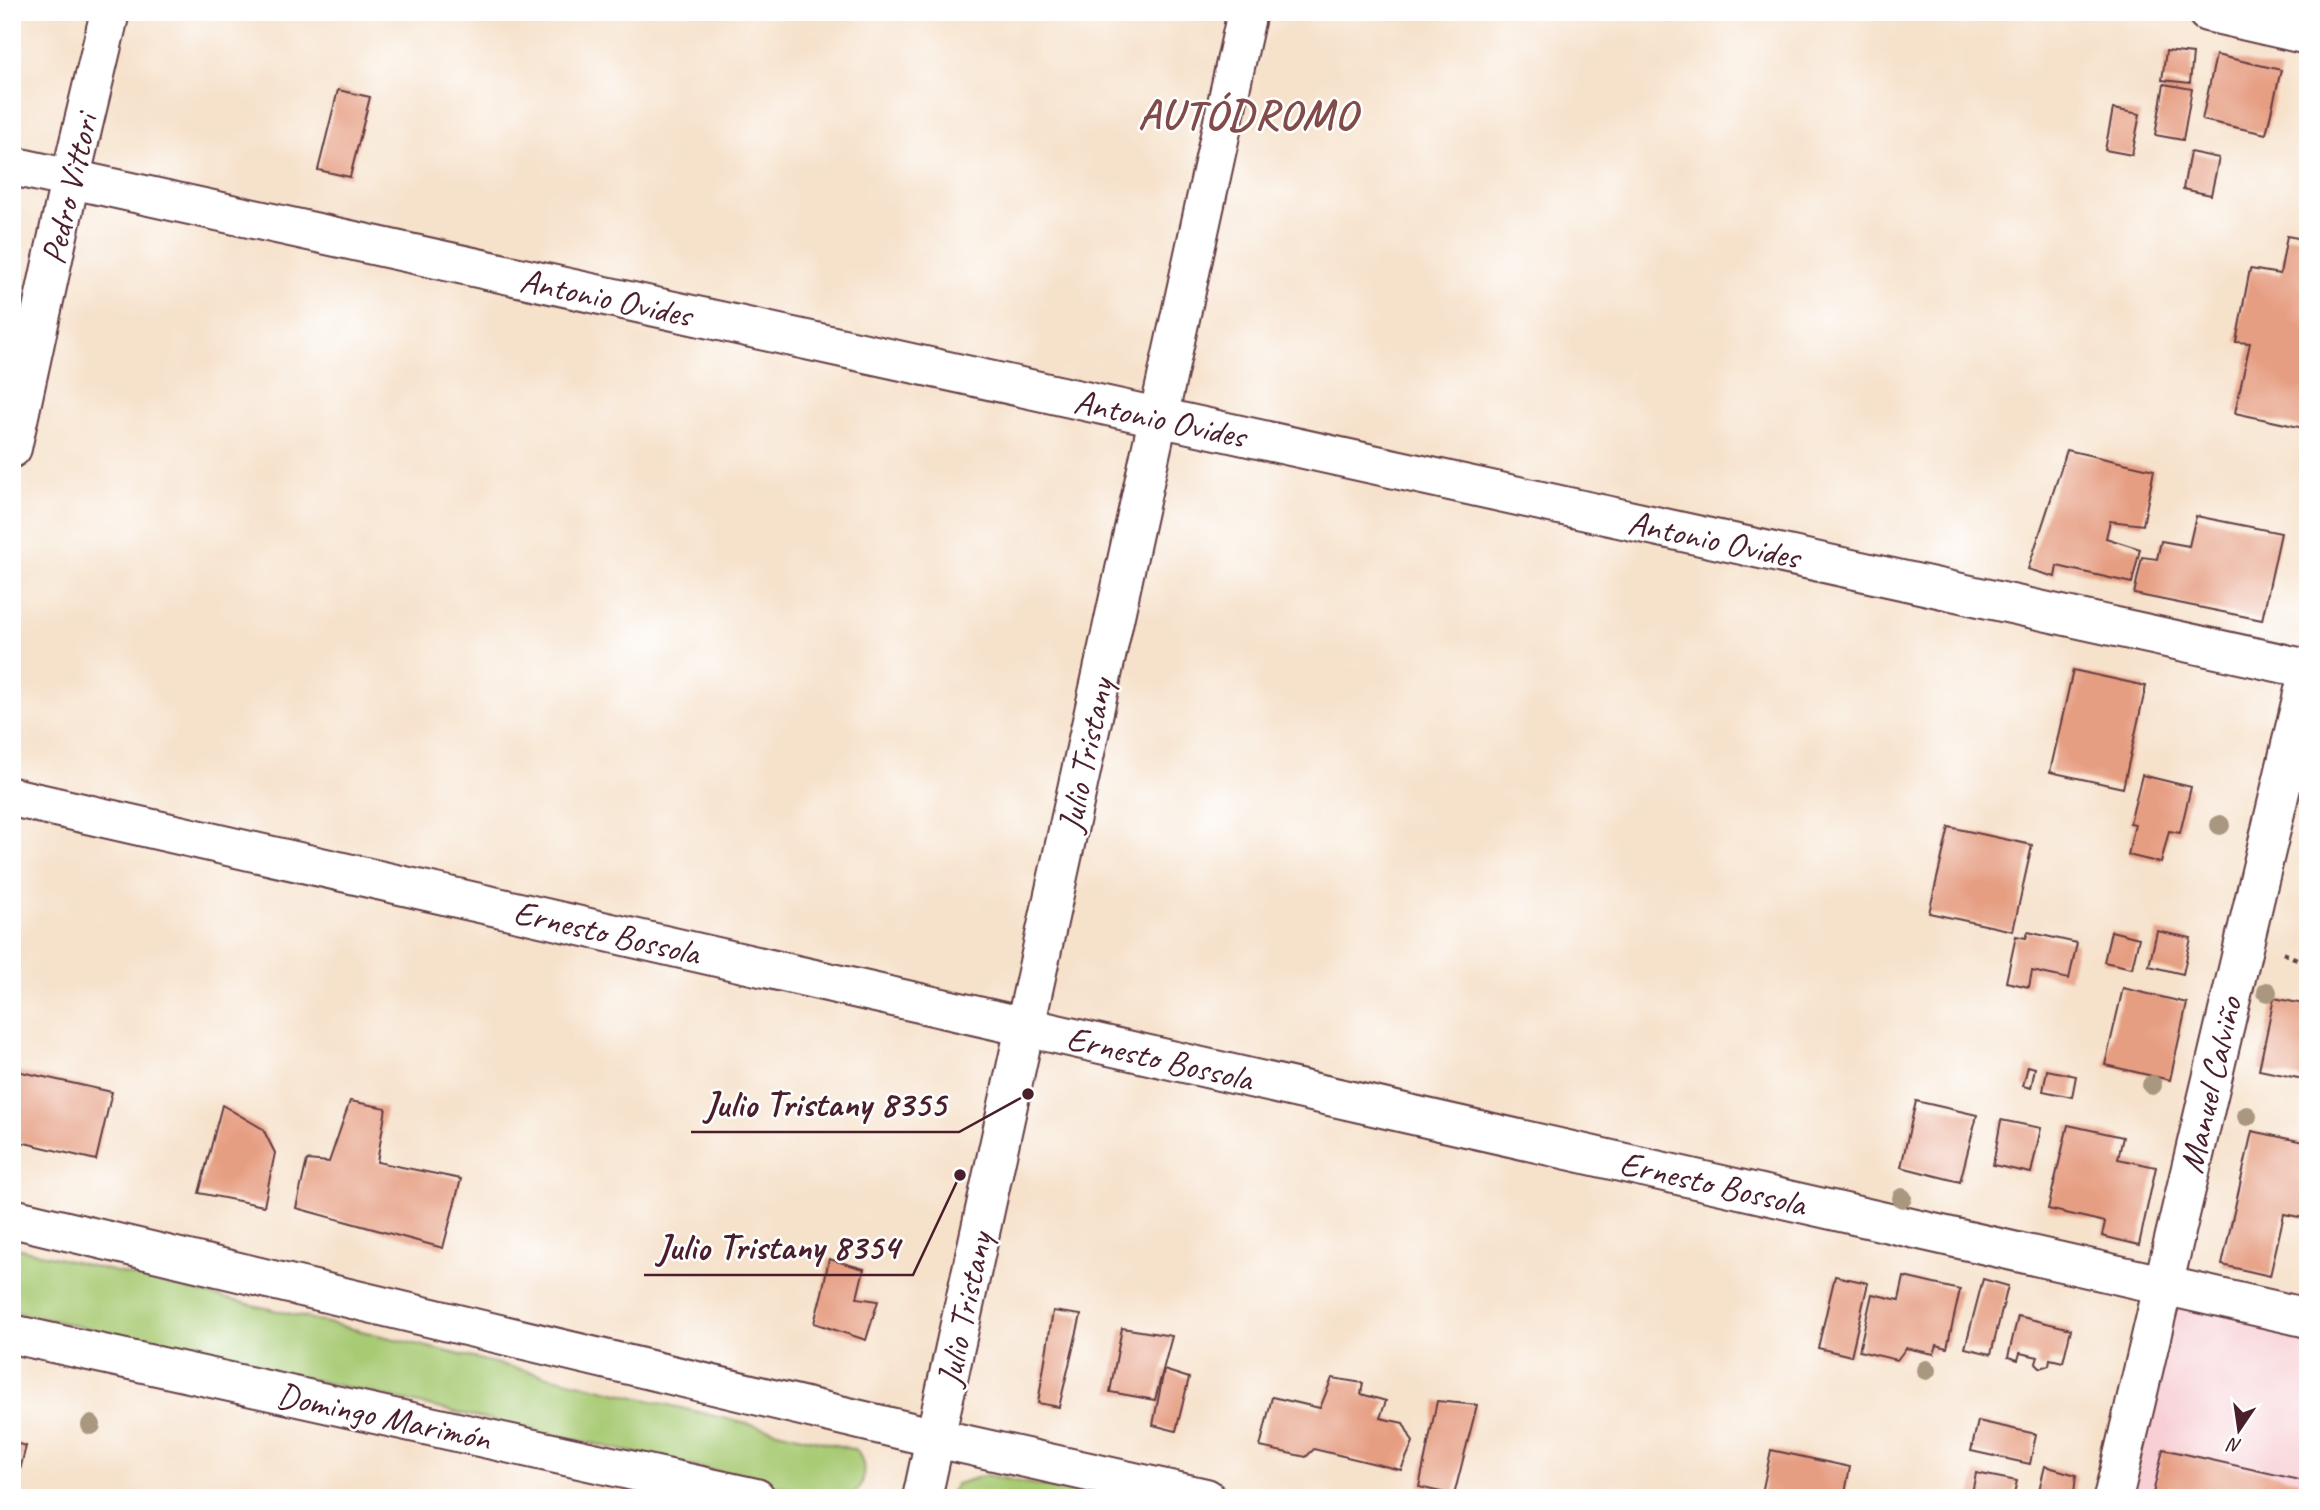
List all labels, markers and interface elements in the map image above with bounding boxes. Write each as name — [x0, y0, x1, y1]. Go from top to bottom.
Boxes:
district label: AUTÓDROMO — [1138, 88, 1362, 141]
street label: Pedro Vittori — [30, 105, 110, 268]
street label: Antonio Ovides — [516, 257, 699, 338]
street label: Antonio Ovides — [1070, 378, 1253, 459]
street label: Antonio Ovides — [1624, 499, 1807, 580]
street label: Julio Tristany — [1047, 671, 1124, 838]
street label: Ernesto Bossola — [510, 889, 706, 976]
street label: Manuel Calviño — [2168, 991, 2253, 1177]
street label: Ernesto Bossola — [1063, 1015, 1259, 1102]
callout: Julio Tristany 8355 — [691, 1074, 959, 1132]
text: Julio Tristany 8355 — [701, 1080, 949, 1127]
street label: Ernesto Bossola — [1616, 1140, 1812, 1227]
callout: Julio Tristany 8354 — [644, 1217, 913, 1275]
text: Julio Tristany 8354 — [654, 1223, 903, 1270]
street label: Julio Tristany — [926, 1225, 1003, 1392]
street label: Domingo Marimón — [273, 1372, 496, 1461]
north arrow — [2204, 1394, 2274, 1464]
text: N — [2224, 1432, 2244, 1459]

